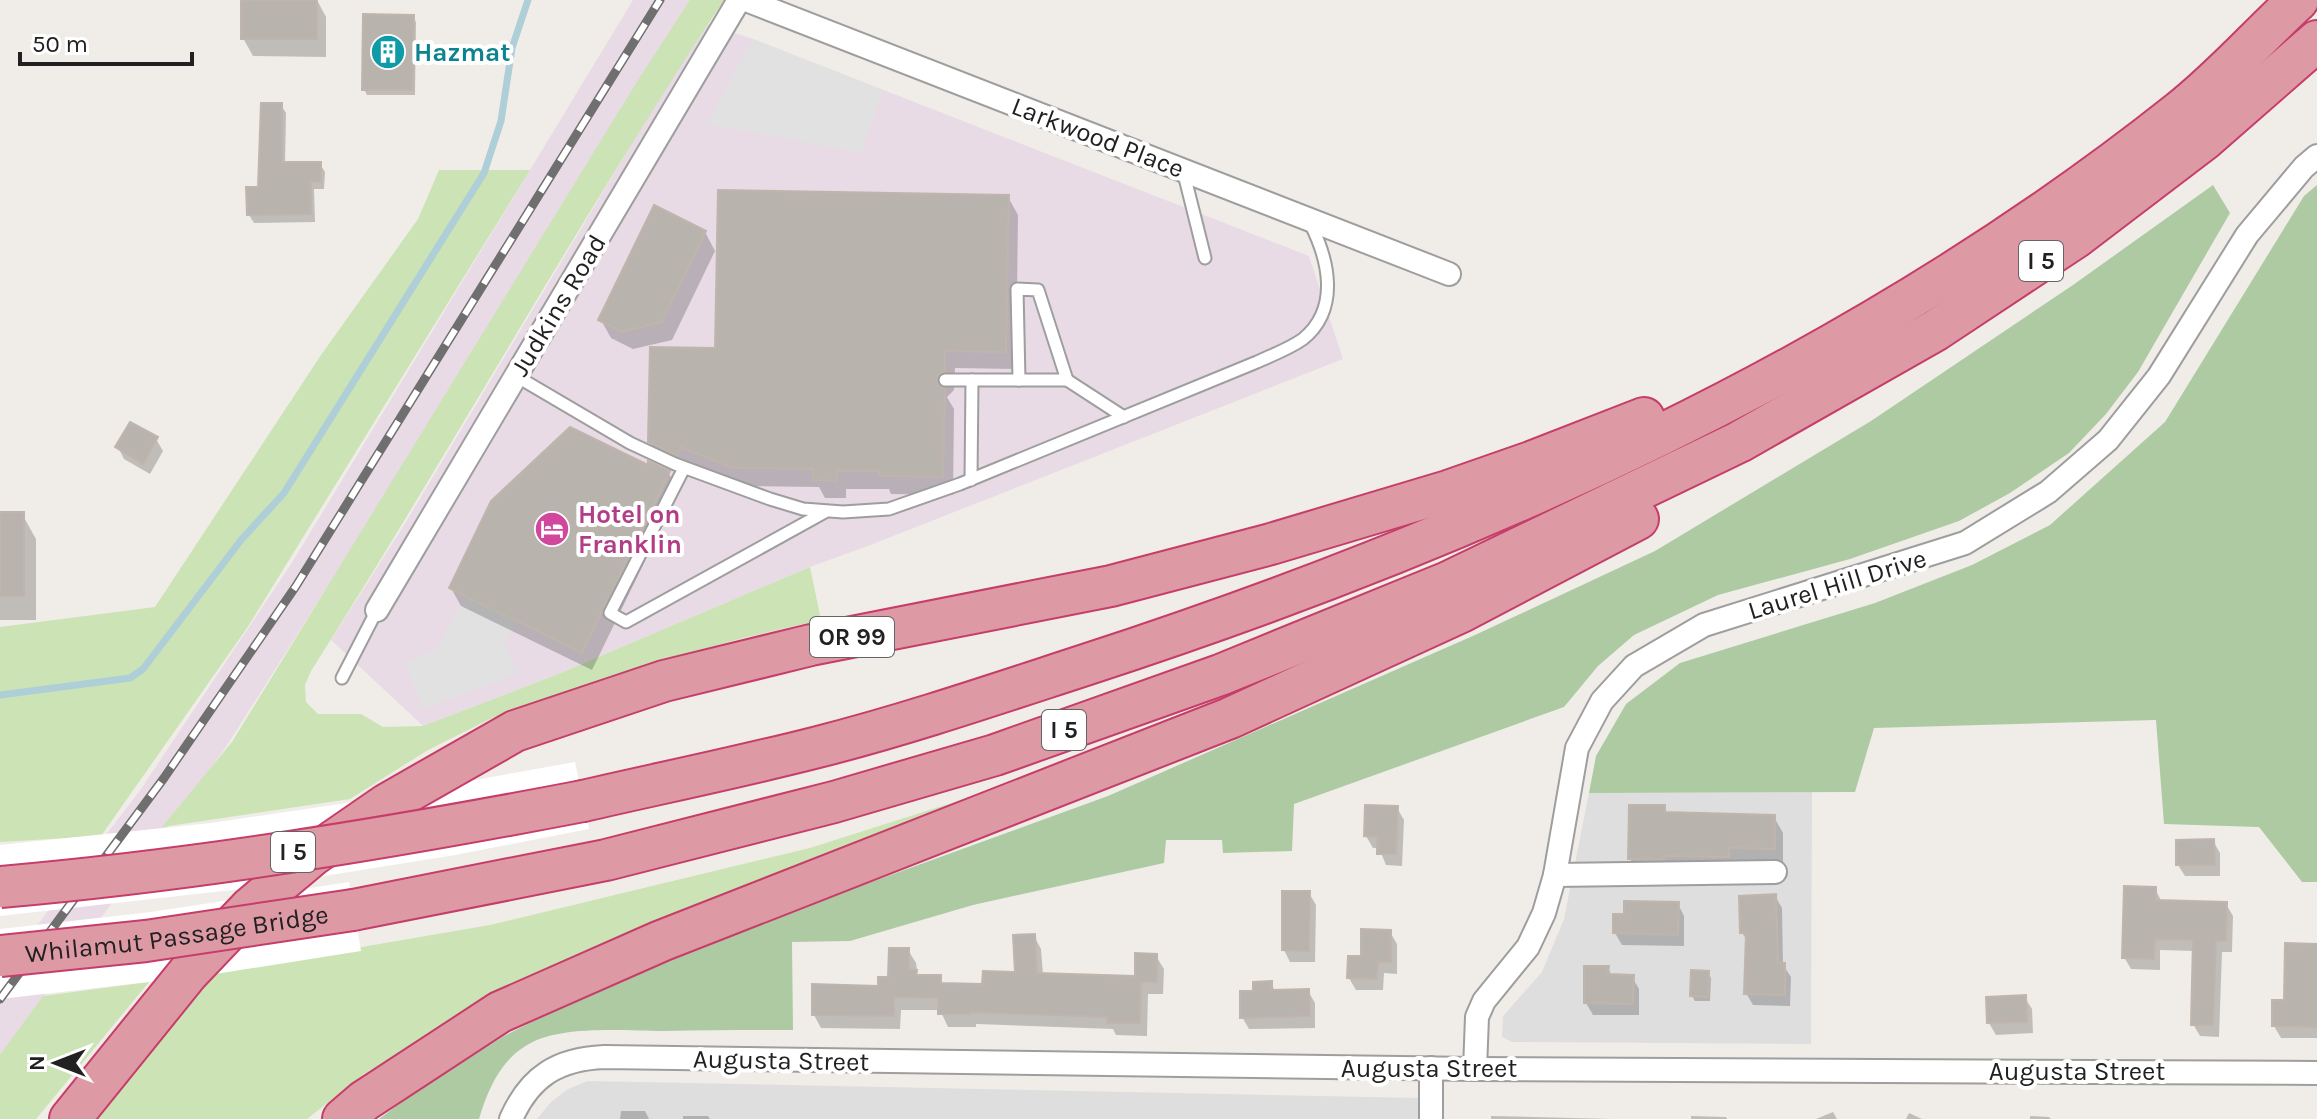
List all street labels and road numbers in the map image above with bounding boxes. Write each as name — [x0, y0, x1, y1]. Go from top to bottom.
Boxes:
street label: Larkwood Place — [1007, 90, 1188, 185]
street label: Judkins Road — [504, 229, 613, 382]
road number: I 5 — [2019, 241, 2063, 281]
street label: Laurel Hill Drive — [1744, 543, 1930, 626]
road number: OR 99 — [810, 617, 894, 657]
road number: I 5 — [1042, 710, 1086, 750]
road number: I 5 — [271, 832, 315, 872]
street label: Whilamut Passage Bridge — [23, 899, 330, 969]
street label: Augusta Street — [693, 1043, 870, 1078]
street label: Augusta Street — [1341, 1053, 1517, 1084]
street label: Augusta Street — [1989, 1056, 2165, 1087]

